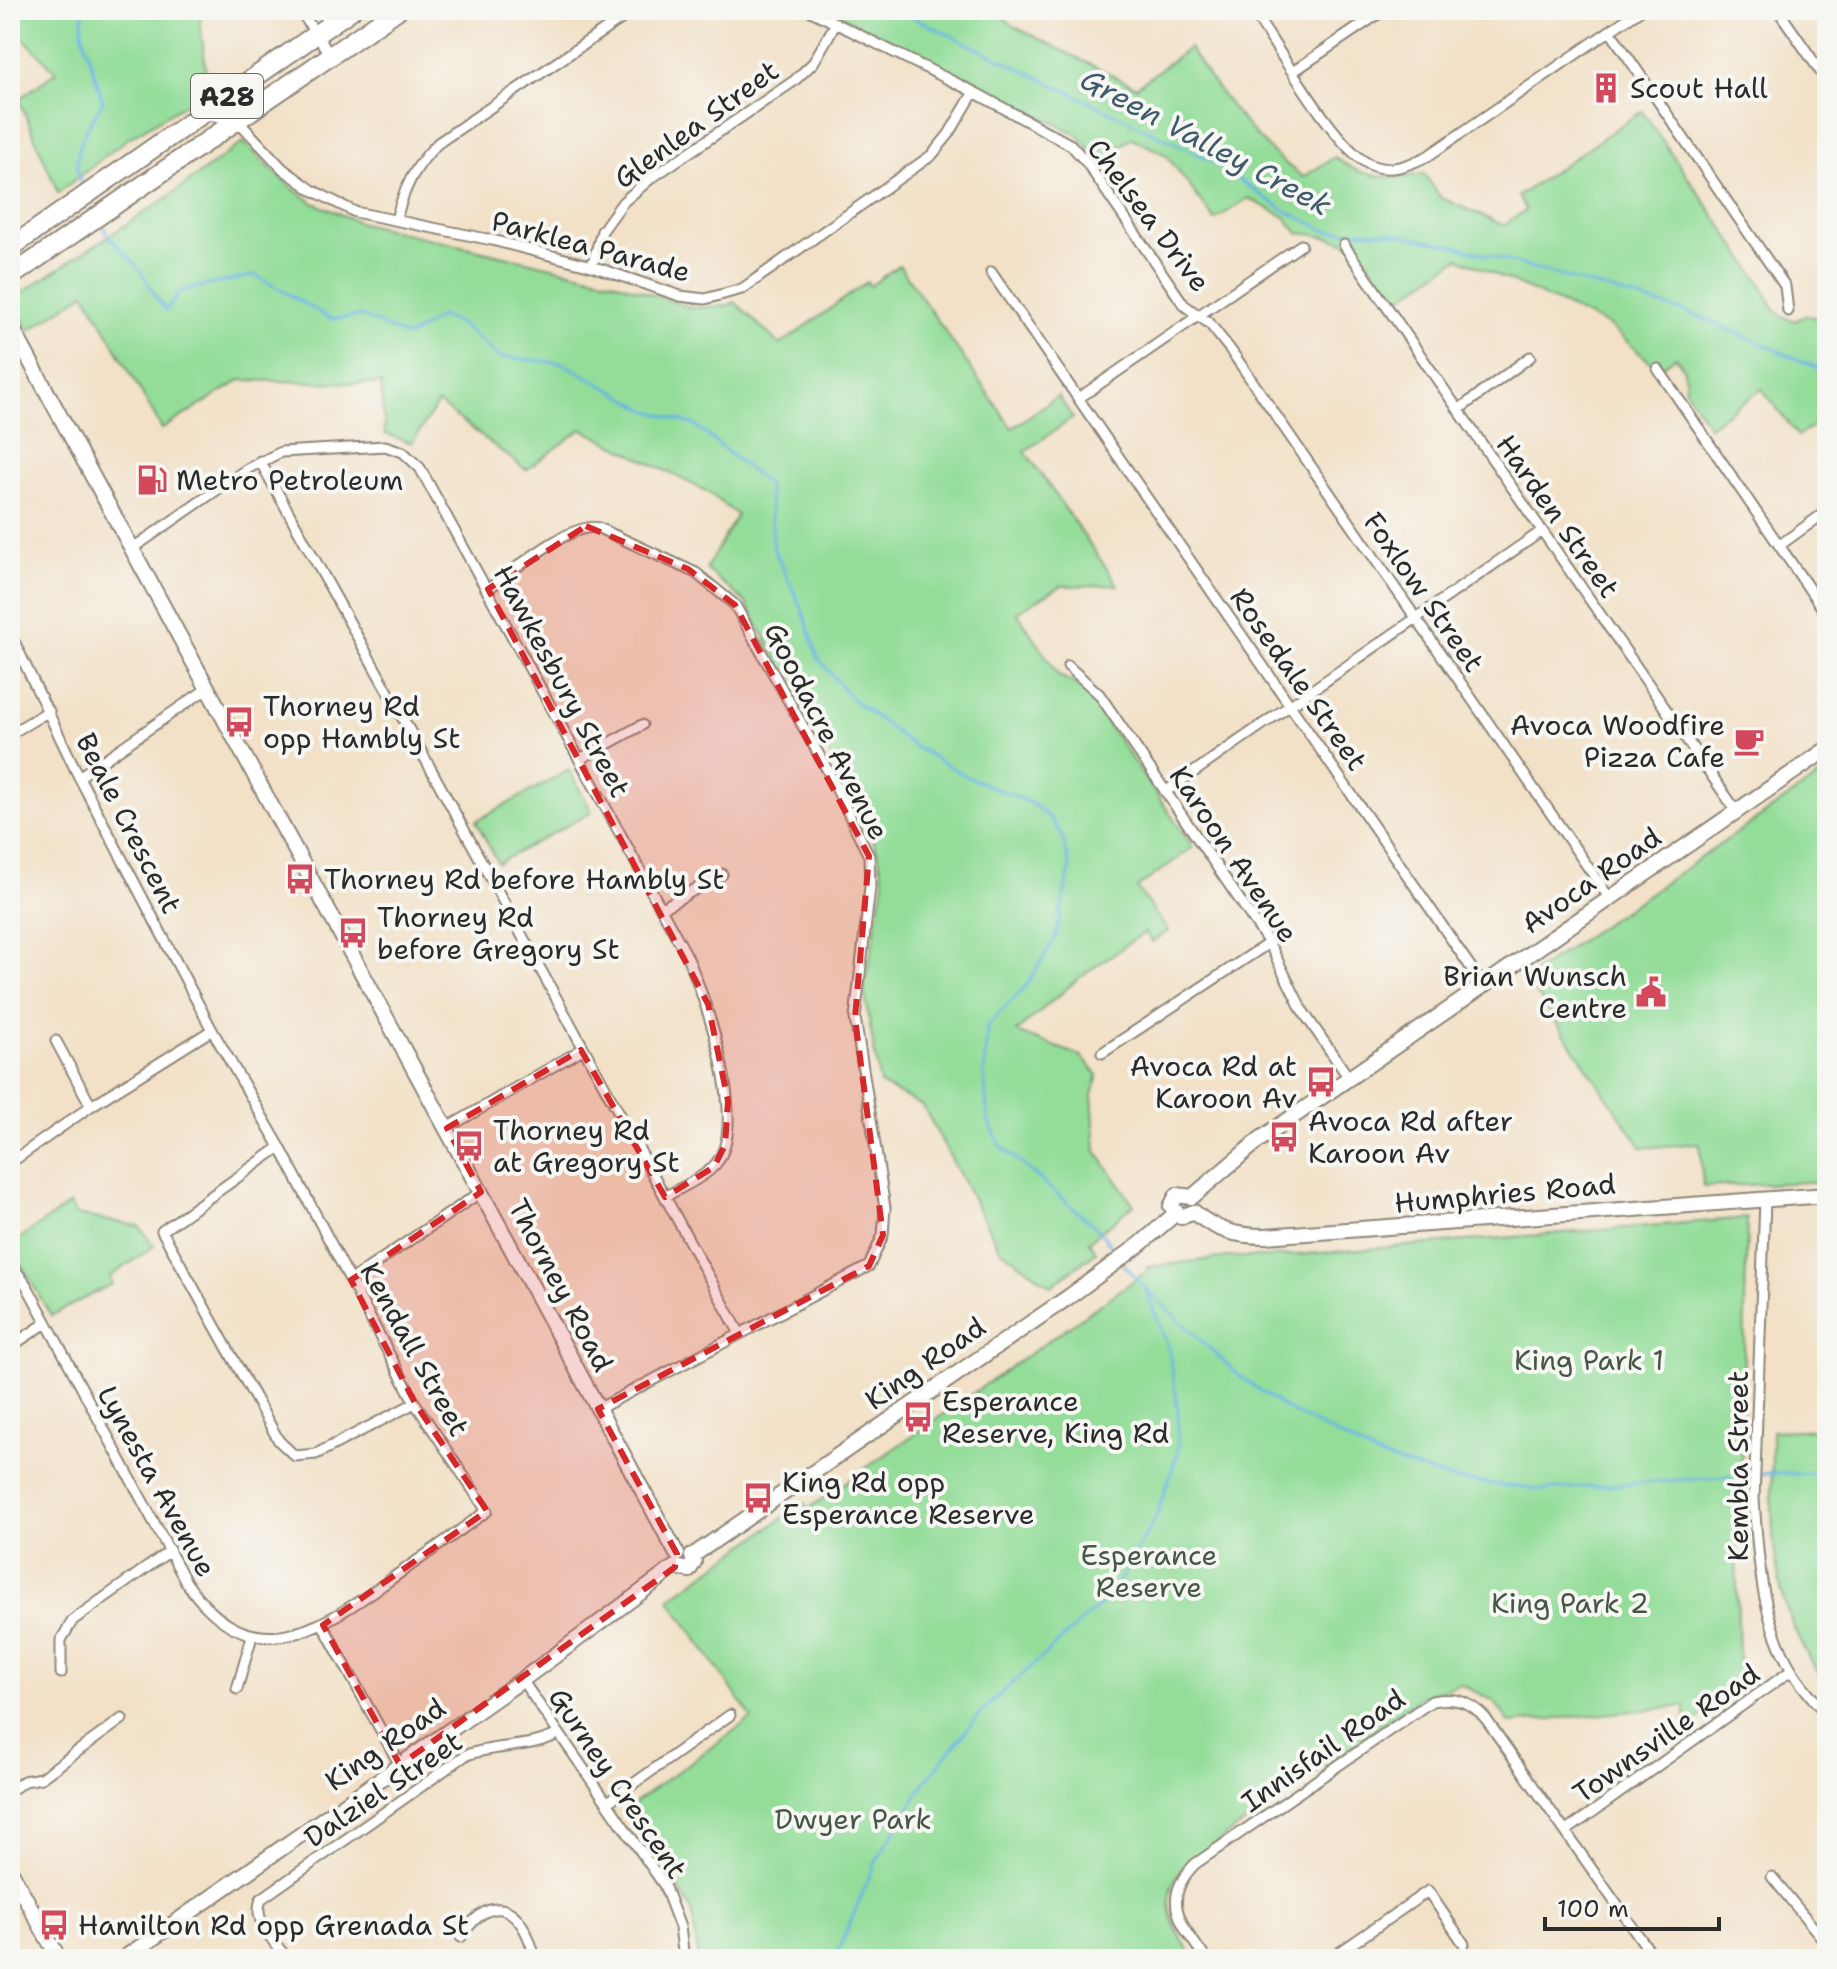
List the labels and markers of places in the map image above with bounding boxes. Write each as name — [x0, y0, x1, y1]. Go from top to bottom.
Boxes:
place label: Scout Hall — [1630, 69, 1768, 107]
building icon: Scout Hall — [1589, 71, 1623, 105]
place label: Metro Petroleum — [176, 461, 404, 499]
fuel station icon: Metro Petroleum — [135, 463, 169, 497]
place label: Thorney Rd opp Hambly St — [263, 687, 460, 757]
bus stop icon: Thorney Rd opp Hambly St — [222, 705, 256, 739]
place label: Avoca Woodfire Pizza Cafe — [1510, 706, 1725, 776]
cafe icon: Avoca Woodfire Pizza Cafe — [1732, 724, 1766, 758]
place label: Thorney Rd before Hambly St — [324, 860, 724, 898]
bus stop icon: Thorney Rd before Hambly St — [283, 862, 317, 896]
place label: Thorney Rd before Gregory St — [377, 898, 620, 968]
bus stop icon: Thorney Rd before Gregory St — [336, 916, 370, 950]
place label: Brian Wunsch Centre — [1443, 957, 1627, 1027]
public building icon: Brian Wunsch Centre — [1634, 975, 1668, 1009]
place label: Avoca Rd at Karoon Av — [1130, 1047, 1297, 1117]
bus stop icon: Avoca Rd at Karoon Av — [1304, 1065, 1338, 1099]
place label: Avoca Rd after Karoon Av — [1308, 1102, 1513, 1172]
place label: Thorney Rd at Gregory St — [493, 1111, 680, 1181]
bus stop icon: Avoca Rd after Karoon Av — [1267, 1120, 1301, 1154]
bus stop icon: Thorney Rd at Gregory St — [452, 1129, 486, 1163]
place label: Esperance Reserve, King Rd — [942, 1382, 1169, 1452]
bus stop icon: Esperance Reserve, King Rd — [901, 1400, 935, 1434]
place label: King Rd opp Esperance Reserve — [782, 1463, 1035, 1533]
bus stop icon: King Rd opp Esperance Reserve — [741, 1481, 775, 1515]
place label: Hamilton Rd opp Grenada St — [78, 1906, 469, 1944]
bus stop icon: Hamilton Rd opp Grenada St — [37, 1908, 71, 1942]

